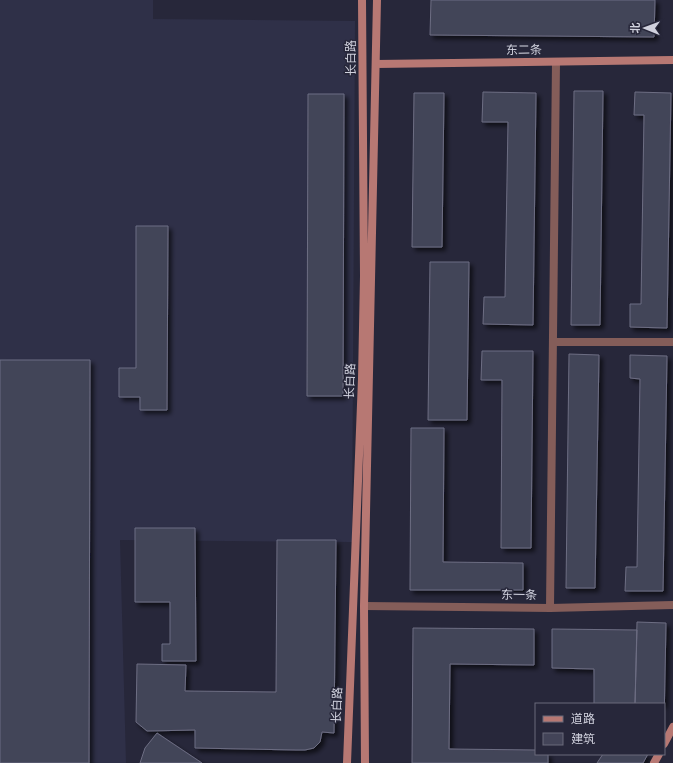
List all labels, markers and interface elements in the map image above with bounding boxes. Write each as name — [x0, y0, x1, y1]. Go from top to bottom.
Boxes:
north arrow — [625, 8, 665, 48]
text: 北 — [629, 22, 642, 33]
street label: 长白路 — [344, 40, 358, 76]
street label: 东二条 — [506, 43, 542, 57]
street label: 长白路 — [342, 363, 358, 399]
street label: 东一条 — [501, 588, 537, 602]
street label: 长白路 — [329, 687, 345, 723]
legend — [535, 703, 665, 755]
text: 道路 — [571, 712, 595, 726]
text: 建筑 — [571, 732, 595, 746]

